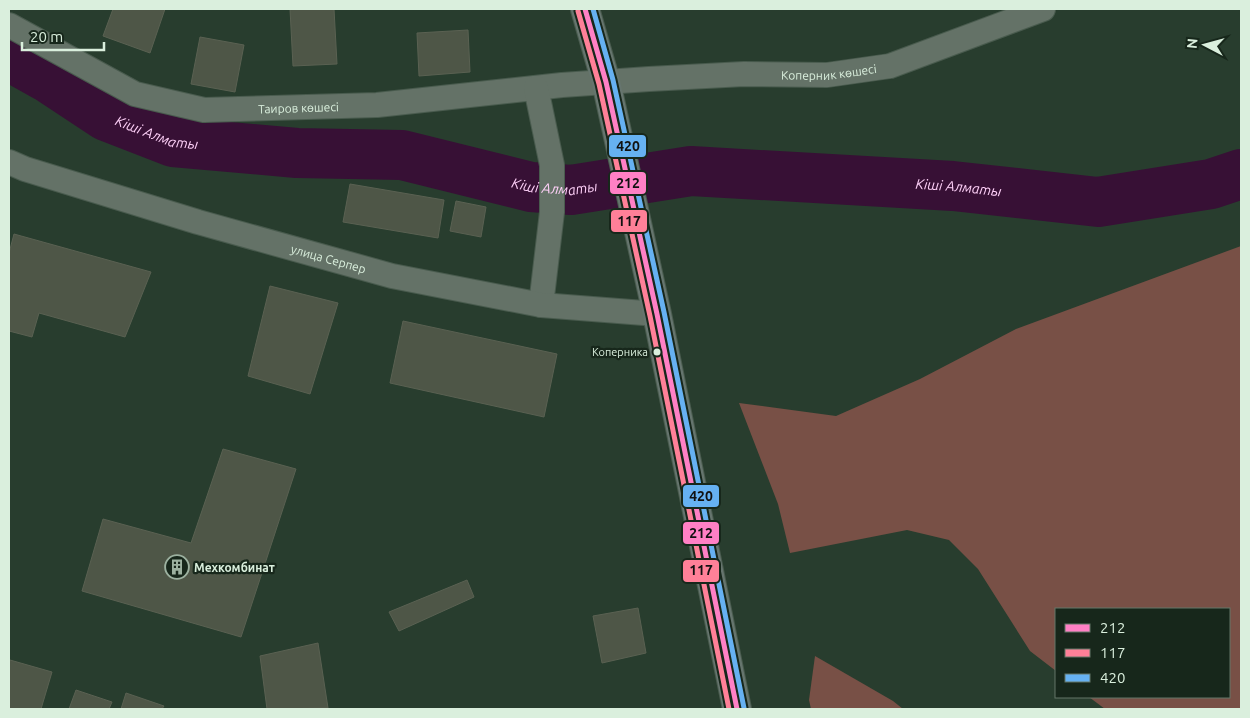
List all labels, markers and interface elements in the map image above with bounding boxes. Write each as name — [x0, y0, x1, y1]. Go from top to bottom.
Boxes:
scale bar — [22, 20, 105, 52]
north arrow — [1180, 20, 1230, 70]
text: 20 m — [30, 28, 63, 45]
text: N — [1184, 38, 1201, 50]
street label: Коперник көшесі — [781, 62, 877, 82]
street label: Таиров көшесі — [258, 100, 339, 115]
water label: Кіші Алматы — [113, 112, 199, 152]
line badge: 420 — [608, 134, 647, 158]
text: 420 — [616, 138, 640, 154]
line badge: 212 — [609, 171, 647, 195]
water label: Кіші Алматы — [510, 175, 599, 198]
text: 212 — [616, 175, 640, 191]
water label: Кіші Алматы — [915, 176, 1003, 199]
line badge: 117 — [610, 209, 648, 233]
text: 117 — [617, 213, 641, 229]
street label: улица Серпер — [290, 242, 368, 275]
place label: Коперника — [592, 346, 648, 358]
marker: Коперника — [652, 347, 662, 357]
line badge: 420 — [682, 484, 720, 508]
text: 420 — [689, 488, 713, 504]
line badge: 212 — [682, 521, 720, 545]
text: 212 — [689, 525, 713, 541]
building icon: Мехкомбинат — [164, 554, 190, 580]
line badge: 117 — [682, 559, 720, 583]
place label: Мехкомбинат — [194, 561, 275, 574]
text: 117 — [689, 562, 713, 578]
legend — [1055, 608, 1230, 698]
text: 212 — [1100, 619, 1125, 636]
text: 117 — [1100, 644, 1125, 661]
text: 420 — [1100, 669, 1125, 686]

